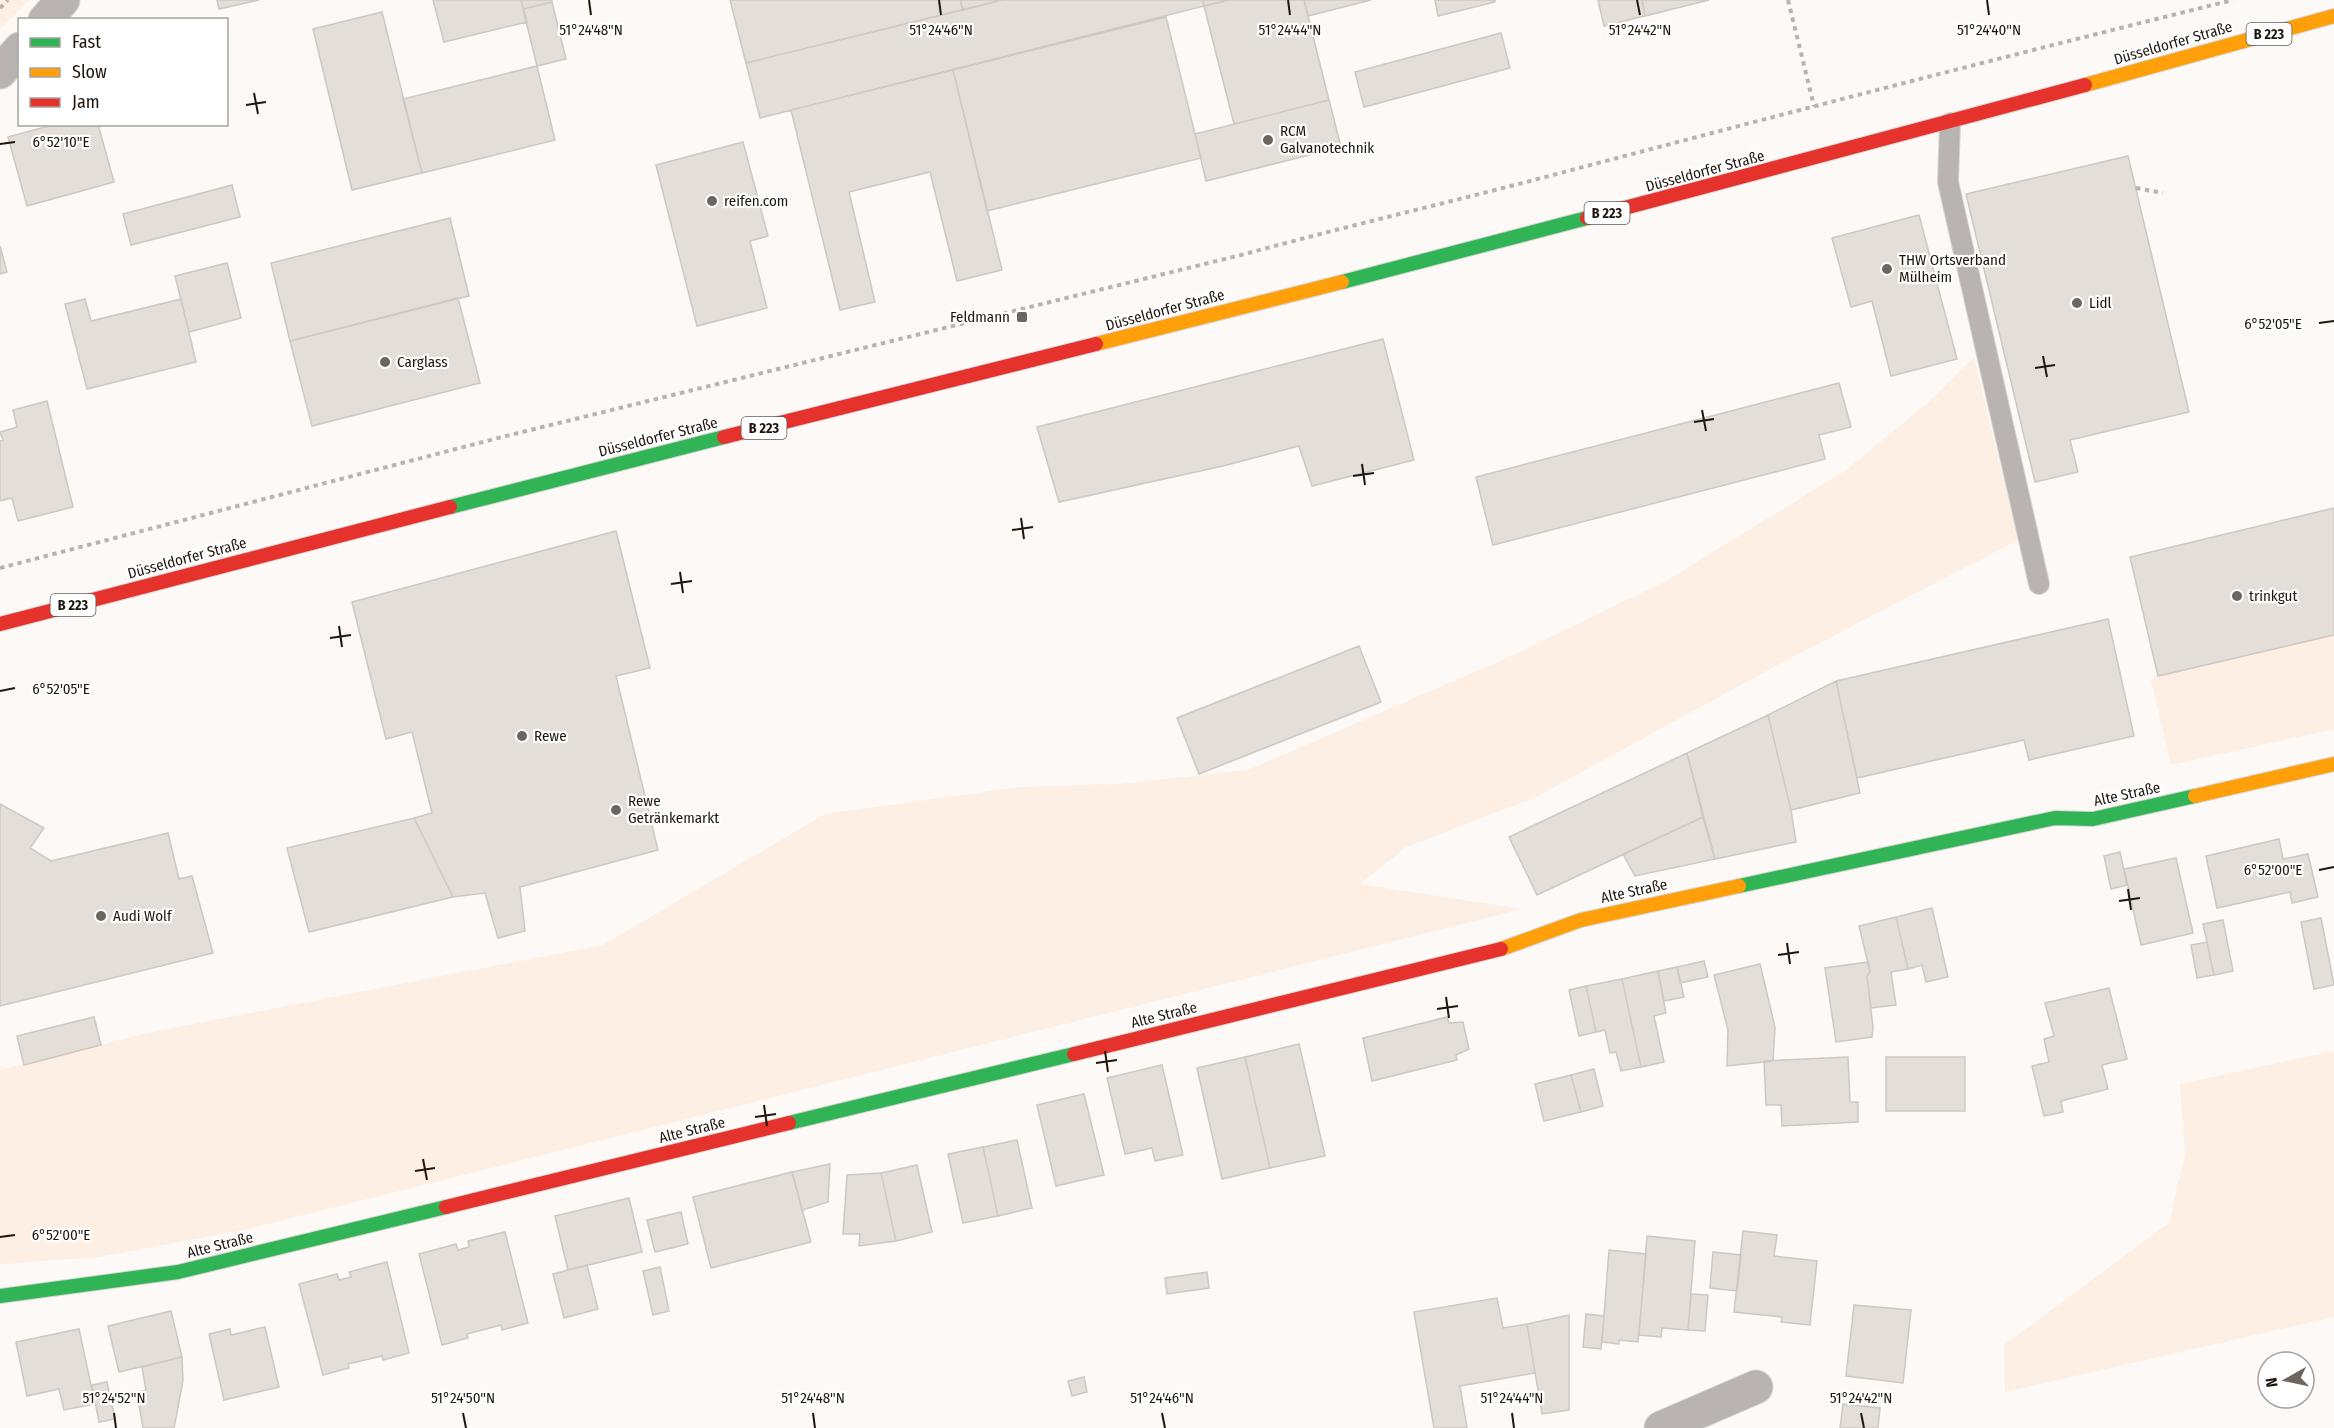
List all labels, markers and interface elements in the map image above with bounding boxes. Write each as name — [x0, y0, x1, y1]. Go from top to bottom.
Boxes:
legend — [18, 18, 228, 126]
street label: Düsseldorfer Straße — [2112, 18, 2234, 68]
text: 51°24'48"N — [559, 21, 623, 39]
text: 51°24'46"N — [909, 21, 973, 39]
text: 51°24'44"N — [1259, 21, 1321, 39]
text: 51°24'42"N — [1609, 21, 1671, 39]
text: 51°24'40"N — [1957, 21, 2021, 39]
road number: B 223 — [2246, 23, 2292, 45]
text: Fast — [72, 31, 101, 53]
text: Slow — [72, 61, 107, 83]
text: Jam — [72, 91, 100, 113]
place label: RCM Galvanotechnik — [1280, 122, 1374, 157]
text: 6°52'10"E — [33, 133, 89, 151]
marker: RCM Galvanotechnik — [1261, 133, 1275, 147]
street label: Düsseldorfer Straße — [1644, 146, 1766, 196]
place label: reifen.com — [724, 192, 788, 210]
marker: reifen.com — [705, 194, 719, 208]
road number: B 223 — [1584, 202, 1630, 224]
place label: THW Ortsverband Mülheim — [1899, 251, 2006, 286]
marker: THW Ortsverband Mülheim — [1880, 262, 1894, 276]
street label: Düsseldorfer Straße — [1104, 285, 1226, 335]
place label: Lidl — [2089, 294, 2111, 312]
marker: Lidl — [2070, 296, 2084, 310]
place label: Feldmann — [950, 308, 1010, 326]
marker: Feldmann — [1015, 310, 1029, 324]
text: 6°52'05"E — [2244, 315, 2302, 333]
place label: Carglass — [397, 353, 448, 371]
marker: Carglass — [378, 355, 392, 369]
street label: Düsseldorfer Straße — [597, 413, 719, 461]
road number: B 223 — [742, 417, 786, 439]
street label: Düsseldorfer Straße — [126, 533, 248, 583]
place label: trinkgut — [2249, 587, 2297, 605]
marker: trinkgut — [2230, 589, 2244, 603]
road number: B 223 — [50, 594, 96, 616]
text: 6°52'05"E — [32, 680, 90, 698]
place label: Rewe — [534, 727, 567, 745]
marker: Rewe — [515, 729, 529, 743]
street label: Alte Straße — [2092, 778, 2162, 810]
place label: Rewe Getränkemarkt — [628, 792, 719, 827]
marker: Rewe Getränkemarkt — [609, 803, 623, 817]
text: 6°52'00"E — [2244, 861, 2302, 879]
street label: Alte Straße — [1599, 875, 1669, 907]
place label: Audi Wolf — [113, 907, 173, 925]
marker: Audi Wolf — [94, 909, 108, 923]
street label: Alte Straße — [1129, 998, 1199, 1032]
street label: Alte Straße — [657, 1113, 727, 1147]
text: 6°52'00"E — [32, 1226, 90, 1244]
street label: Alte Straße — [185, 1228, 255, 1262]
north arrow — [2256, 1350, 2316, 1410]
text: N — [2262, 1376, 2282, 1388]
text: 51°24'52"N — [82, 1389, 146, 1407]
text: 51°24'50"N — [431, 1389, 495, 1407]
text: 51°24'48"N — [781, 1389, 845, 1407]
text: 51°24'46"N — [1130, 1389, 1194, 1407]
text: 51°24'44"N — [1481, 1389, 1543, 1407]
text: 51°24'42"N — [1830, 1389, 1892, 1407]

